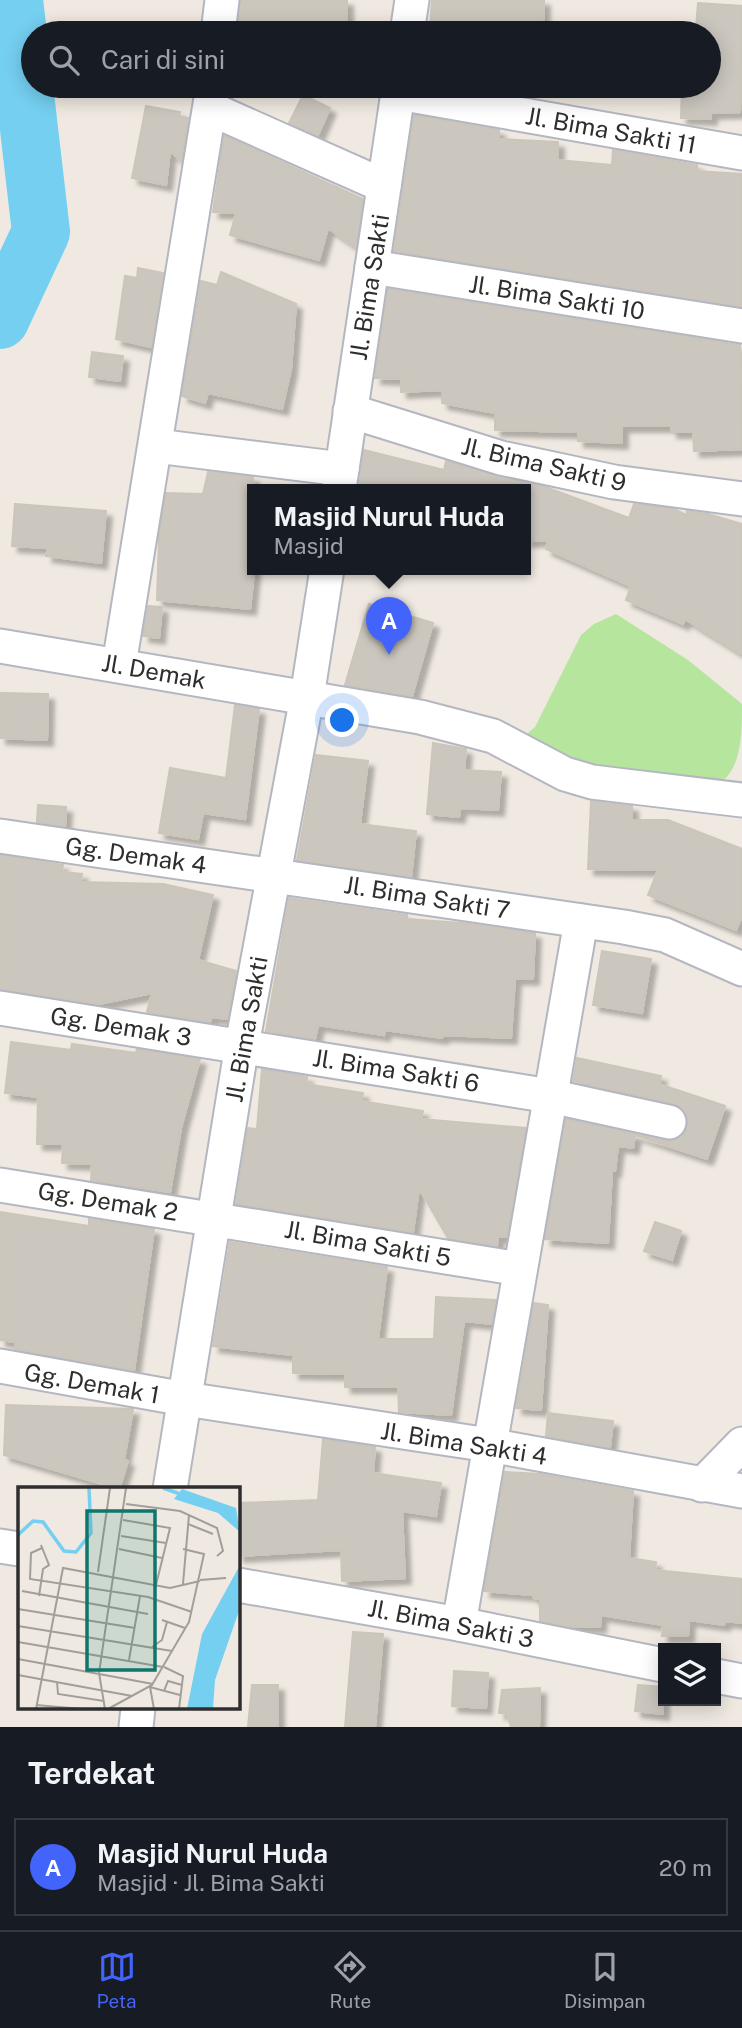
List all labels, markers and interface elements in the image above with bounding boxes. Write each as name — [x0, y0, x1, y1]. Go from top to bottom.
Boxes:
search box — [21, 21, 721, 98]
icon: search — [45, 41, 83, 79]
text: Cari di sini — [101, 44, 225, 75]
street label: Jl. Bima Sakti 11 — [523, 101, 699, 159]
street label: Jl. Bima Sakti — [344, 212, 394, 362]
street label: Jl. Bima Sakti 10 — [467, 269, 647, 325]
street label: Jl. Bima Sakti 9 — [459, 431, 629, 497]
popup — [247, 484, 531, 575]
text: Masjid Nurul Huda — [274, 501, 504, 532]
text: Masjid — [274, 532, 344, 559]
pin: A — [366, 597, 412, 655]
street label: Jl. Demak — [100, 648, 208, 694]
your location — [325, 703, 359, 737]
street label: Gg. Demak 4 — [64, 831, 208, 879]
street label: Jl. Bima Sakti 7 — [342, 870, 512, 924]
street label: Jl. Bima Sakti — [219, 954, 273, 1104]
street label: Gg. Demak 3 — [49, 1001, 193, 1051]
street label: Jl. Bima Sakti 6 — [311, 1043, 481, 1097]
street label: Gg. Demak 2 — [36, 1176, 180, 1226]
street label: Jl. Bima Sakti 5 — [283, 1215, 453, 1271]
street label: Gg. Demak 1 — [22, 1357, 162, 1409]
street label: Jl. Bima Sakti 4 — [379, 1416, 549, 1470]
inset map — [18, 1487, 240, 1710]
street label: Jl. Bima Sakti 3 — [366, 1593, 536, 1653]
map controls — [658, 1643, 721, 1706]
button: layers — [658, 1643, 721, 1706]
text: Terdekat — [28, 1755, 155, 1791]
text: Masjid Nurul Huda — [97, 1838, 328, 1869]
text: A — [45, 1854, 61, 1881]
text: 20 m — [659, 1854, 712, 1881]
text: Masjid · Jl. Bima Sakti — [97, 1869, 325, 1896]
tab: Peta — [96, 1948, 137, 2012]
tab: Rute — [330, 1948, 371, 2012]
tab: Disimpan — [564, 1948, 646, 2012]

